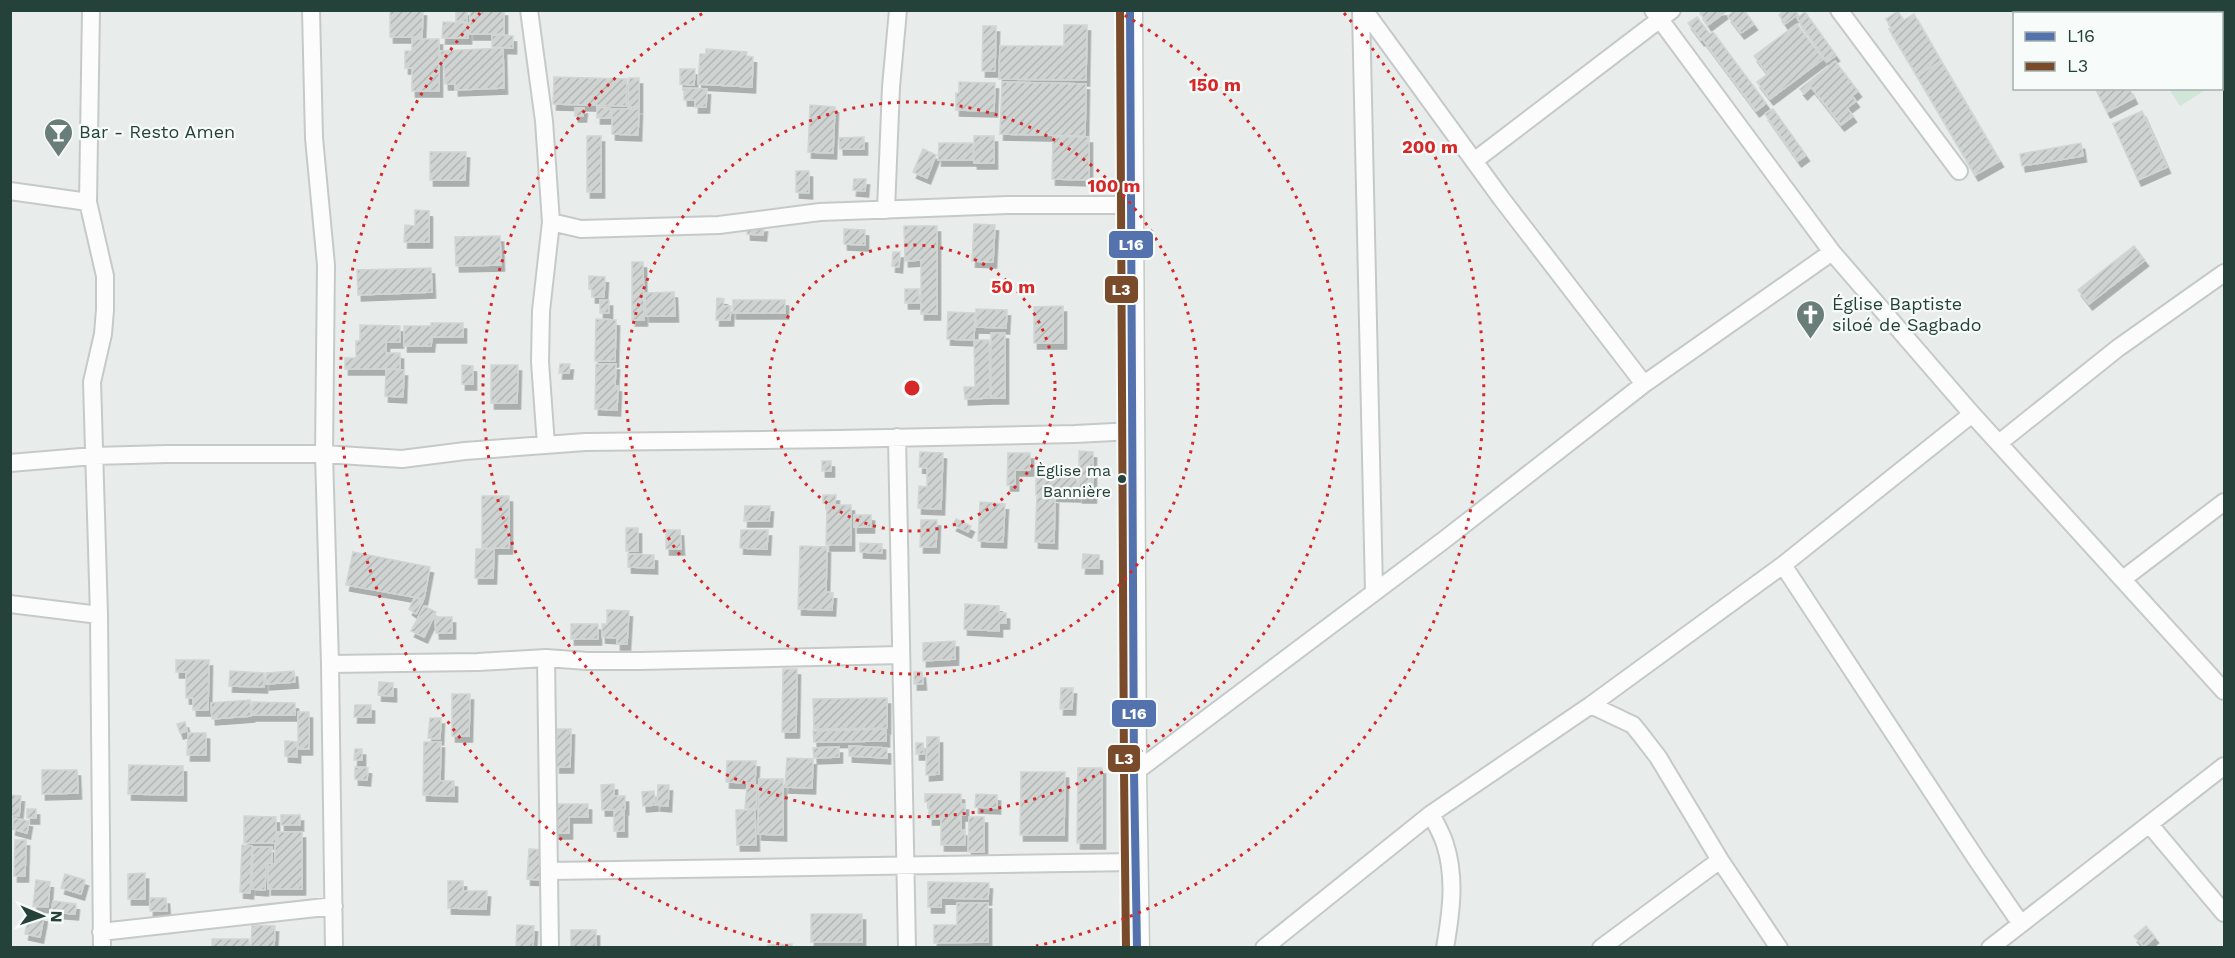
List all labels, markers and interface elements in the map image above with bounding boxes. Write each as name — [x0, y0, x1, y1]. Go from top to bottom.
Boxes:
legend — [2013, 12, 2223, 90]
text: L16 — [2067, 25, 2095, 46]
text: L3 — [2067, 55, 2088, 76]
text: 150 m — [1189, 74, 1241, 95]
bar icon: Bar - Resto Amen — [42, 116, 74, 158]
place label: Bar - Resto Amen — [79, 121, 235, 142]
text: 200 m — [1402, 136, 1458, 157]
text: 100 m — [1087, 175, 1141, 196]
line badge: L16 — [1108, 230, 1154, 259]
text: L16 — [1118, 235, 1144, 254]
line badge: L3 — [1104, 275, 1139, 304]
text: 50 m — [991, 276, 1035, 297]
text: L3 — [1111, 280, 1131, 299]
place label: Église Baptiste siloé de Sagbado — [1832, 293, 1982, 335]
church icon: Église Baptiste siloé de Sagbado — [1795, 298, 1827, 340]
centre of rings — [902, 378, 922, 398]
place label: Èglise ma Bannière — [1036, 461, 1111, 501]
marker: Èglise ma Bannière — [1116, 473, 1128, 485]
line badge: L16 — [1111, 699, 1157, 728]
text: L16 — [1121, 704, 1147, 723]
line badge: L3 — [1107, 744, 1141, 773]
text: L3 — [1114, 749, 1134, 768]
north arrow — [12, 886, 72, 946]
text: N — [47, 910, 66, 923]

